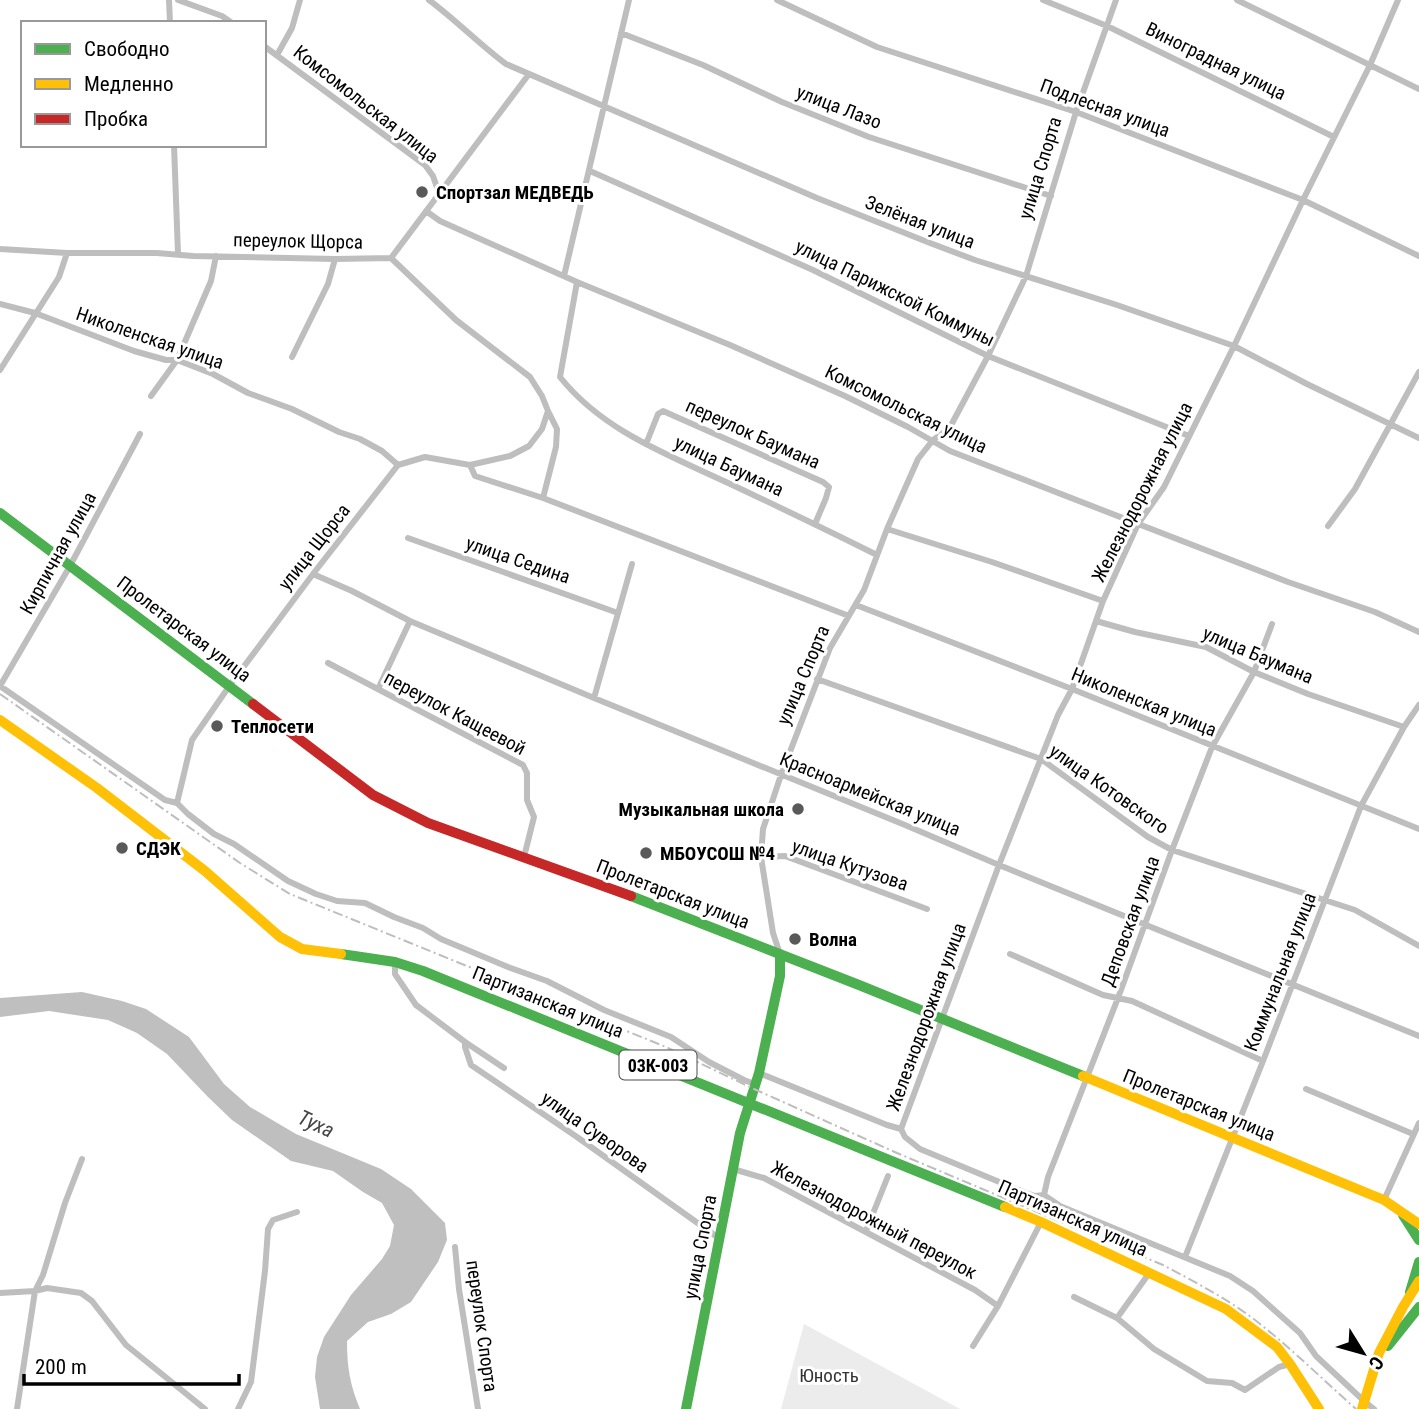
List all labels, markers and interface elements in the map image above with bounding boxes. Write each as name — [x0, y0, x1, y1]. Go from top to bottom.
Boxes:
street label: Виноградная улица — [1142, 17, 1290, 105]
legend — [21, 21, 266, 147]
text: Свободно — [84, 37, 170, 61]
street label: Комсомольская улица — [289, 40, 443, 168]
text: Медленно — [84, 72, 173, 96]
street label: Подлесная улица — [1037, 74, 1173, 142]
street label: улица Лазо — [793, 80, 885, 134]
text: Пробка — [84, 107, 148, 131]
street label: улица Спорта — [1014, 114, 1066, 222]
place label: Спортзал МЕДВЕДЬ — [436, 181, 594, 204]
marker: Спортзал МЕДВЕДЬ — [414, 184, 430, 200]
street label: Зелёная улица — [862, 191, 978, 253]
street label: переулок Щорса — [233, 228, 363, 254]
street label: улица Парижской Коммуны — [792, 235, 998, 351]
street label: Николенская улица — [73, 302, 227, 374]
street label: Комсомольская улица — [821, 360, 991, 458]
street label: переулок Баумана — [682, 394, 824, 474]
street label: Железнодорожная улица — [1087, 398, 1197, 586]
street label: улица Баумана — [671, 431, 787, 501]
street label: Кирпичная улица — [15, 488, 101, 618]
street label: улица Щорса — [273, 499, 355, 595]
street label: улица Седина — [463, 531, 573, 589]
street label: Пролетарская улица — [112, 571, 256, 687]
street label: улица Баумана — [1199, 621, 1317, 689]
street label: улица Спорта — [772, 622, 834, 728]
street label: Николенская улица — [1068, 662, 1220, 742]
street label: переулок Кащеевой — [380, 666, 530, 760]
place label: Теплосети — [231, 715, 314, 738]
marker: Теплосети — [209, 718, 225, 734]
street label: улица Котовского — [1045, 739, 1173, 839]
street label: Красноармейская улица — [776, 747, 964, 841]
place label: Музыкальная школа — [618, 798, 784, 821]
marker: Музыкальная школа — [790, 801, 806, 817]
street label: улица Кутузова — [789, 834, 911, 896]
place label: СДЭК — [136, 837, 181, 860]
marker: СДЭК — [114, 840, 130, 856]
place label: МБОУСОШ №4 — [660, 842, 775, 865]
marker: МБОУСОШ №4 — [638, 845, 654, 861]
street label: Деповская улица — [1096, 853, 1164, 989]
street label: Пролетарская улица — [593, 854, 753, 934]
street label: Коммунальная улица — [1239, 889, 1321, 1055]
street label: Железнодорожная улица — [881, 920, 971, 1114]
place label: Волна — [809, 928, 857, 951]
marker: Волна — [787, 931, 803, 947]
street label: Партизанская улица — [469, 961, 627, 1043]
road number: 03К-003 — [620, 1050, 696, 1080]
street label: Пролетарская улица — [1120, 1064, 1278, 1146]
street label: улица Суворова — [537, 1087, 653, 1177]
water label: Туха — [294, 1105, 338, 1143]
street label: Железнодорожный переулок — [767, 1156, 981, 1284]
street label: Партизанская улица — [995, 1175, 1151, 1261]
street label: улица Спорта — [679, 1193, 721, 1301]
street label: переулок Спорта — [461, 1259, 503, 1393]
north arrow — [1328, 1318, 1398, 1388]
scale bar — [24, 1342, 240, 1386]
text: С — [1364, 1352, 1389, 1374]
text: 200 m — [35, 1355, 87, 1379]
park label: Юность — [799, 1364, 859, 1387]

